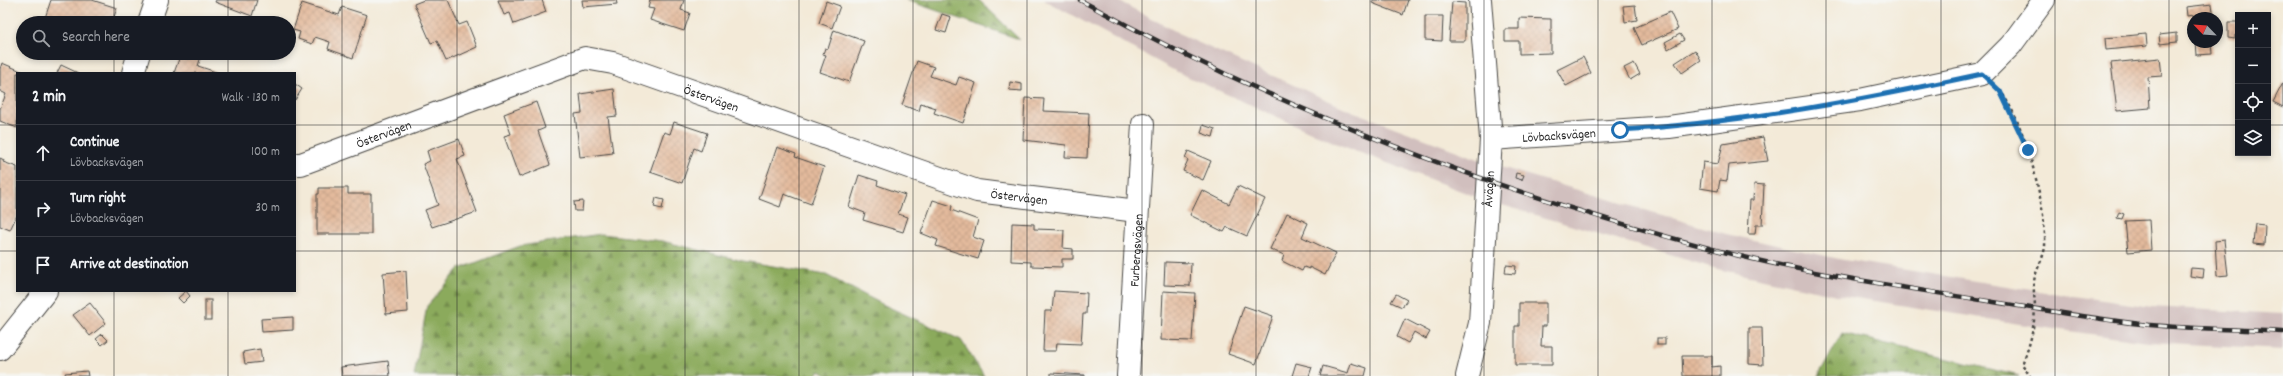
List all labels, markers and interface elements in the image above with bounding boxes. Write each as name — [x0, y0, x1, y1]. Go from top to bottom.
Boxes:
north arrow — [2187, 12, 2223, 48]
map controls — [2235, 12, 2271, 156]
button: + — [2235, 12, 2271, 48]
search box — [16, 16, 296, 60]
icon: search — [30, 27, 52, 49]
text: Search here — [62, 27, 130, 49]
button: − — [2235, 48, 2271, 84]
street label: Östervägen — [680, 82, 741, 118]
button: locate — [2235, 84, 2271, 120]
text: 2 min — [32, 86, 66, 110]
text: Walk · 130 m — [221, 89, 280, 108]
street label: Östervägen — [354, 117, 414, 154]
button: layers — [2235, 120, 2271, 156]
route start — [1611, 121, 1629, 139]
street label: Lövbacksvägen — [1522, 125, 1596, 149]
text: Continue — [70, 132, 119, 154]
route end — [2019, 141, 2037, 159]
icon: ahead — [32, 142, 54, 164]
text: 100 m — [251, 143, 280, 162]
text: Lövbacksvägen — [70, 154, 144, 173]
street label: Åvägen — [1480, 170, 1501, 208]
street label: Östervägen — [989, 186, 1049, 212]
text: Turn right — [70, 188, 126, 210]
icon: right — [32, 198, 54, 220]
text: 30 m — [255, 199, 280, 218]
text: Lövbacksvägen — [70, 210, 144, 229]
street label: Furbergsvägen — [1126, 213, 1150, 287]
icon: arrive — [32, 254, 54, 276]
text: Arrive at destination — [70, 254, 188, 276]

